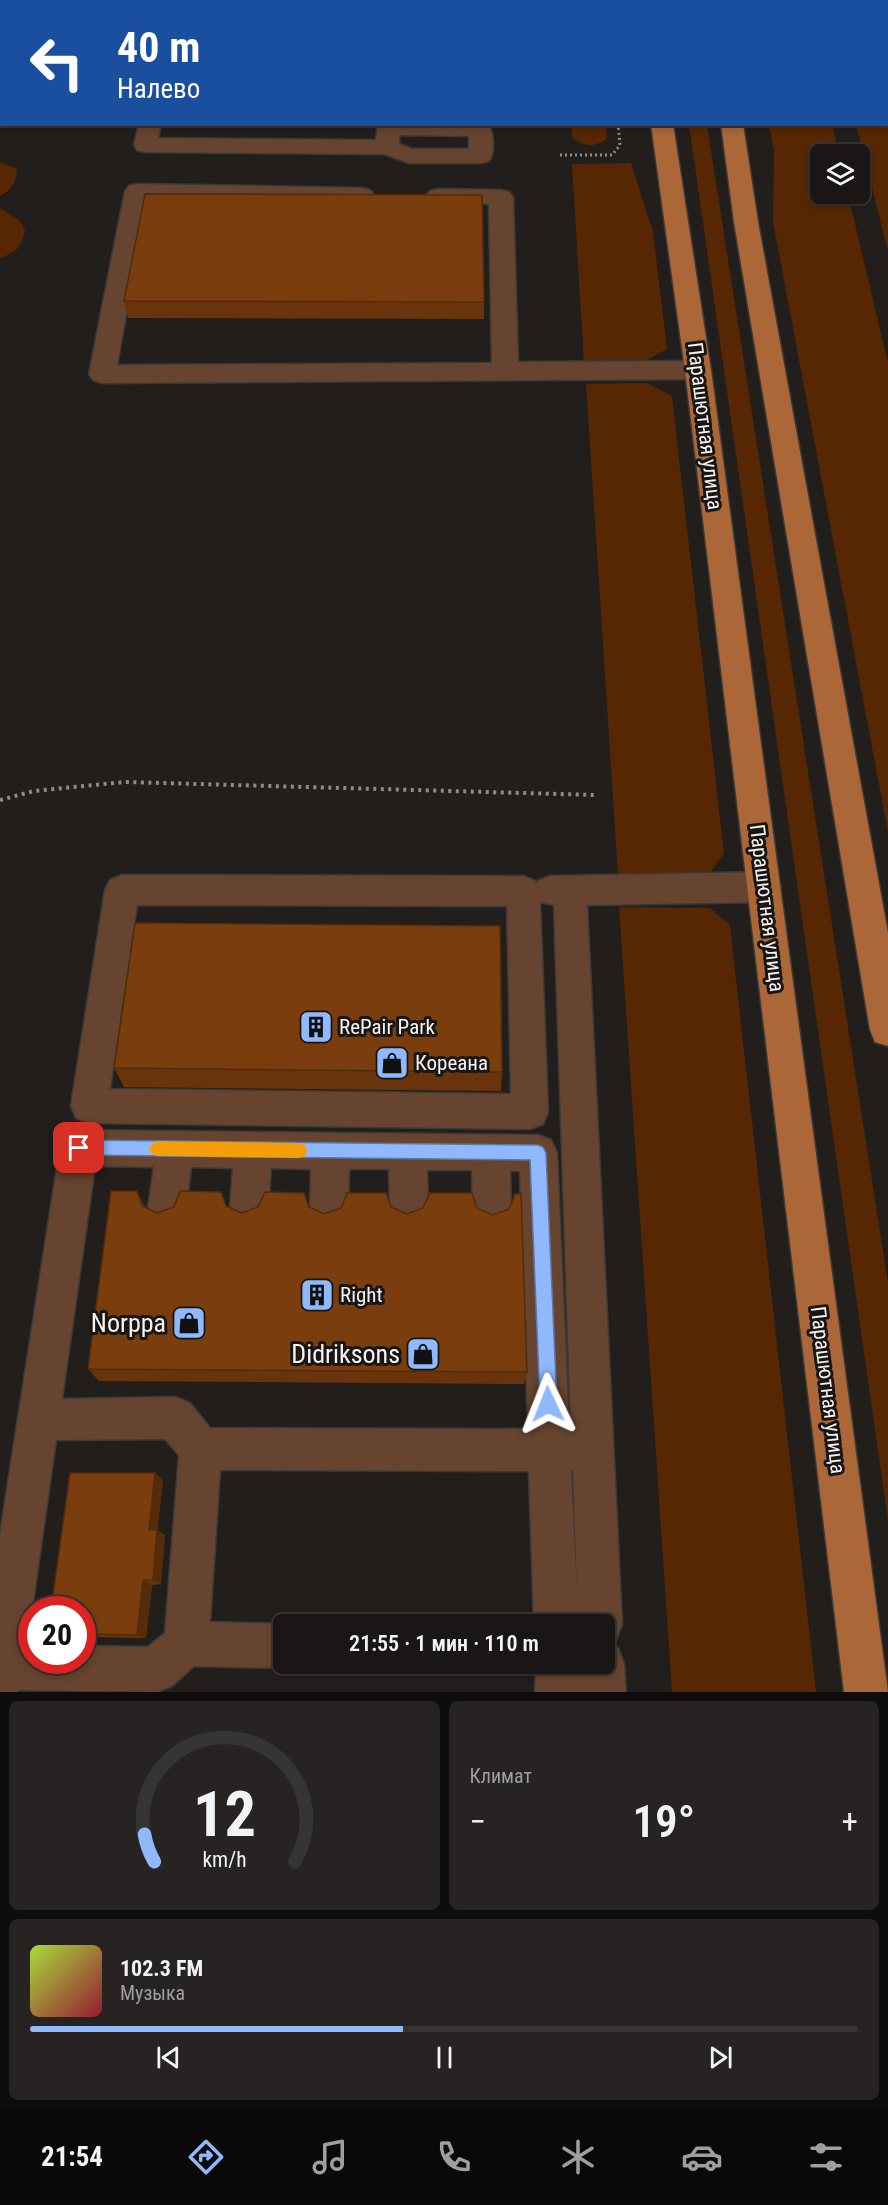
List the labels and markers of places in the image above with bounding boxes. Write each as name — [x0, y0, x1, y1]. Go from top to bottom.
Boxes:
building icon: RePair Park — [298, 1009, 334, 1045]
place label: RePair Park — [339, 1015, 436, 1039]
shop icon: Кореана — [374, 1045, 410, 1081]
place label: Кореана — [415, 1051, 488, 1075]
pin — [53, 1122, 104, 1173]
building icon: Right — [299, 1277, 335, 1313]
place label: Right — [340, 1283, 383, 1307]
shop icon: Norppa — [171, 1305, 207, 1341]
place label: Norppa — [91, 1308, 166, 1338]
shop icon: Didriksons — [405, 1336, 441, 1372]
place label: Didriksons — [291, 1339, 400, 1369]

